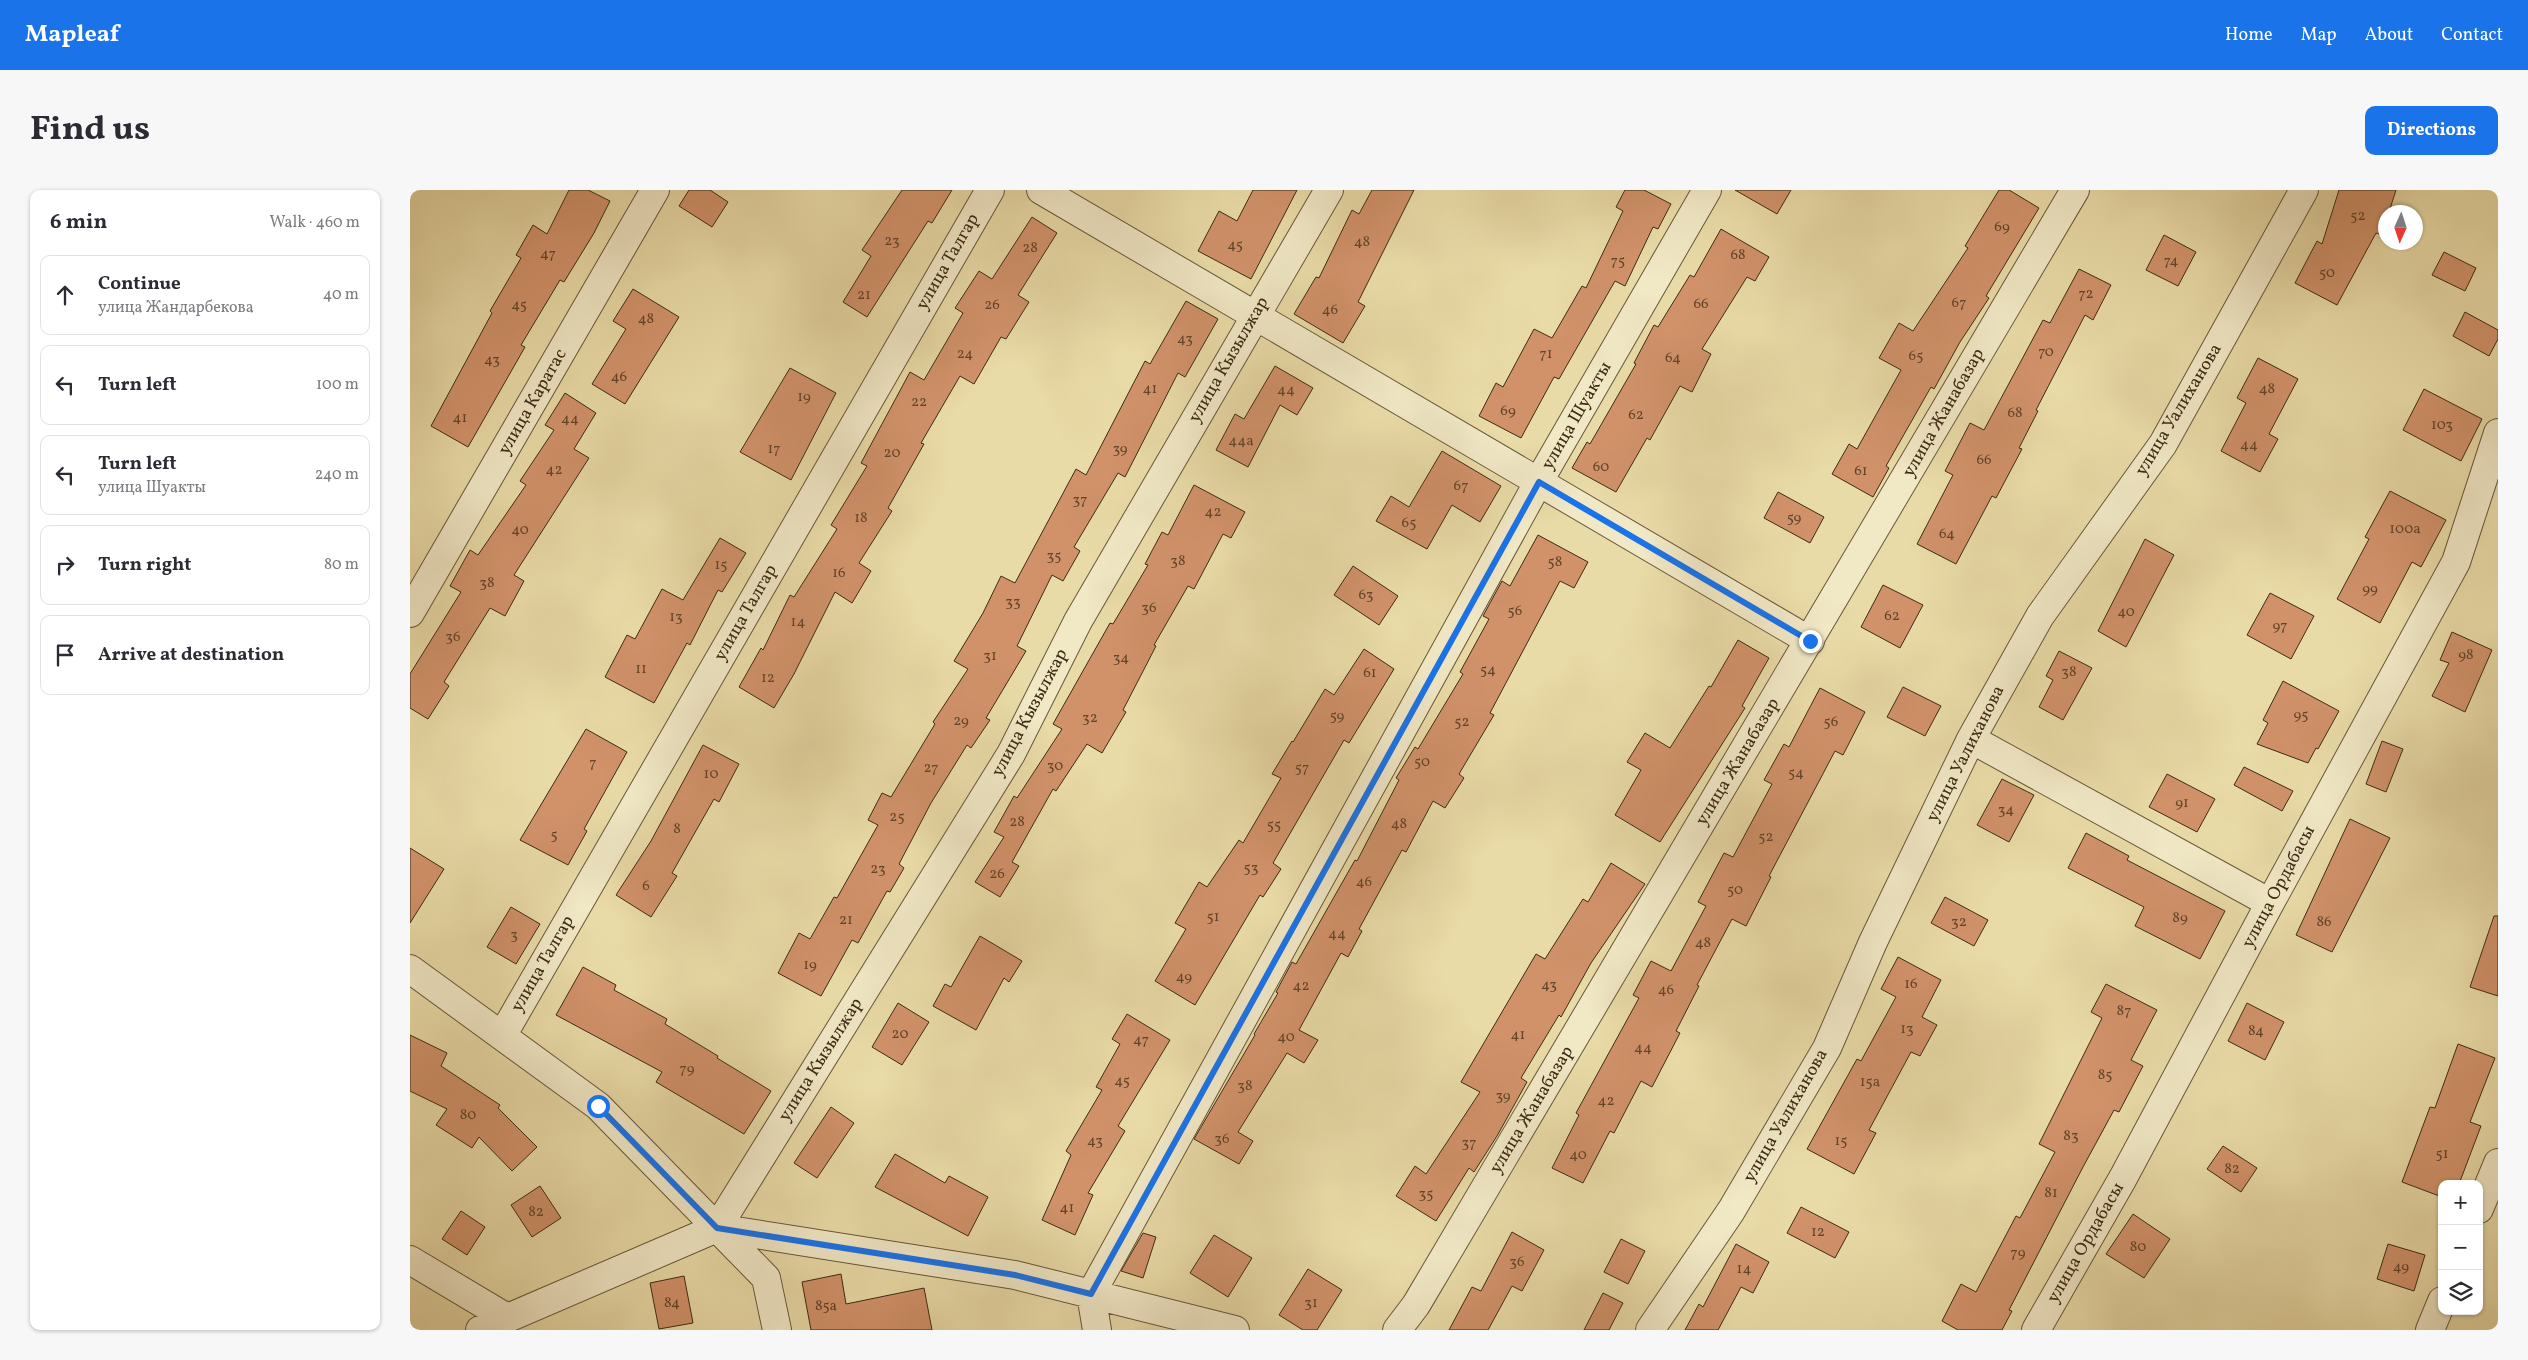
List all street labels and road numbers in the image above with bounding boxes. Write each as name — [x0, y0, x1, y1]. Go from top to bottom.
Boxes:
street label: улица Талгар — [910, 209, 986, 315]
street label: улица Кызылжар — [1183, 292, 1275, 428]
street label: улица Уалиханова — [2130, 339, 2228, 481]
street label: улица Каратас — [492, 344, 574, 460]
street label: улица Жанабазар — [1897, 344, 1991, 482]
street label: улица Шуакты — [1536, 357, 1618, 475]
street label: улица Талгар — [708, 560, 784, 666]
street label: улица Кызылжар — [986, 644, 1074, 782]
street label: улица Уалиханова — [1921, 681, 2011, 827]
street label: улица Жанабазар — [1690, 693, 1786, 831]
street label: улица Ордабасы — [2236, 821, 2322, 953]
street label: улица Талгар — [505, 911, 581, 1017]
street label: улица Кызылжар — [773, 993, 869, 1127]
street label: улица Жанабазар — [1484, 1041, 1580, 1179]
street label: улица Уалиханова — [1738, 1045, 1834, 1187]
street label: улица Ордабасы — [2041, 1178, 2131, 1308]

